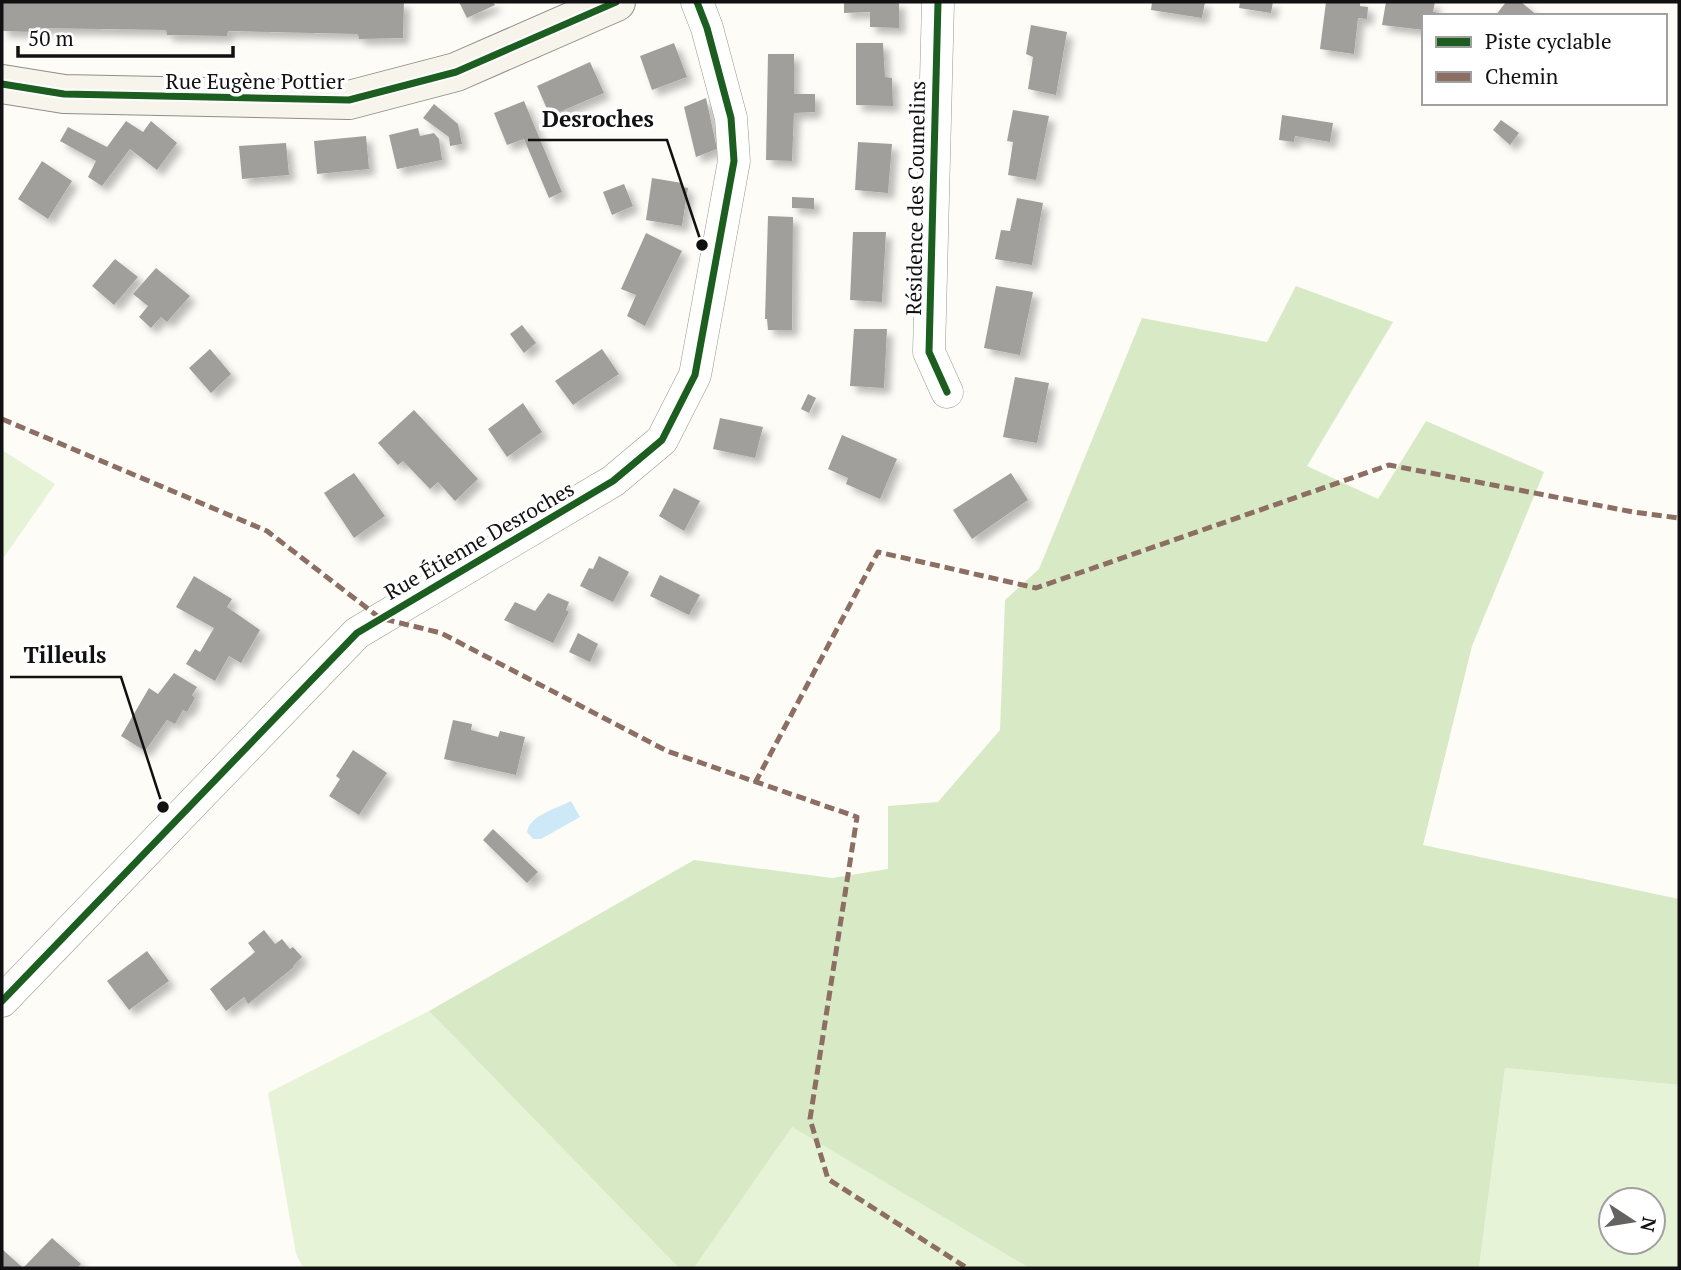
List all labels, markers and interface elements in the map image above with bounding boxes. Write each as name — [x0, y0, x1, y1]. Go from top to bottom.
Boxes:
scale bar — [18, 14, 233, 58]
legend — [1422, 14, 1667, 105]
text: 50 m — [28, 24, 74, 52]
text: Piste cyclable — [1485, 27, 1611, 55]
text: Chemin — [1485, 62, 1559, 90]
street label: Rue Eugène Pottier — [166, 67, 344, 95]
street label: Résidence des Coumelins — [899, 80, 931, 316]
callout: Desroches — [528, 96, 667, 140]
text: Desroches — [542, 103, 654, 134]
street label: Rue Étienne Desroches — [379, 474, 579, 606]
callout: Tilleuls — [10, 633, 121, 677]
text: Tilleuls — [24, 639, 106, 670]
north arrow — [1597, 1186, 1667, 1256]
text: N — [1635, 1215, 1663, 1235]

